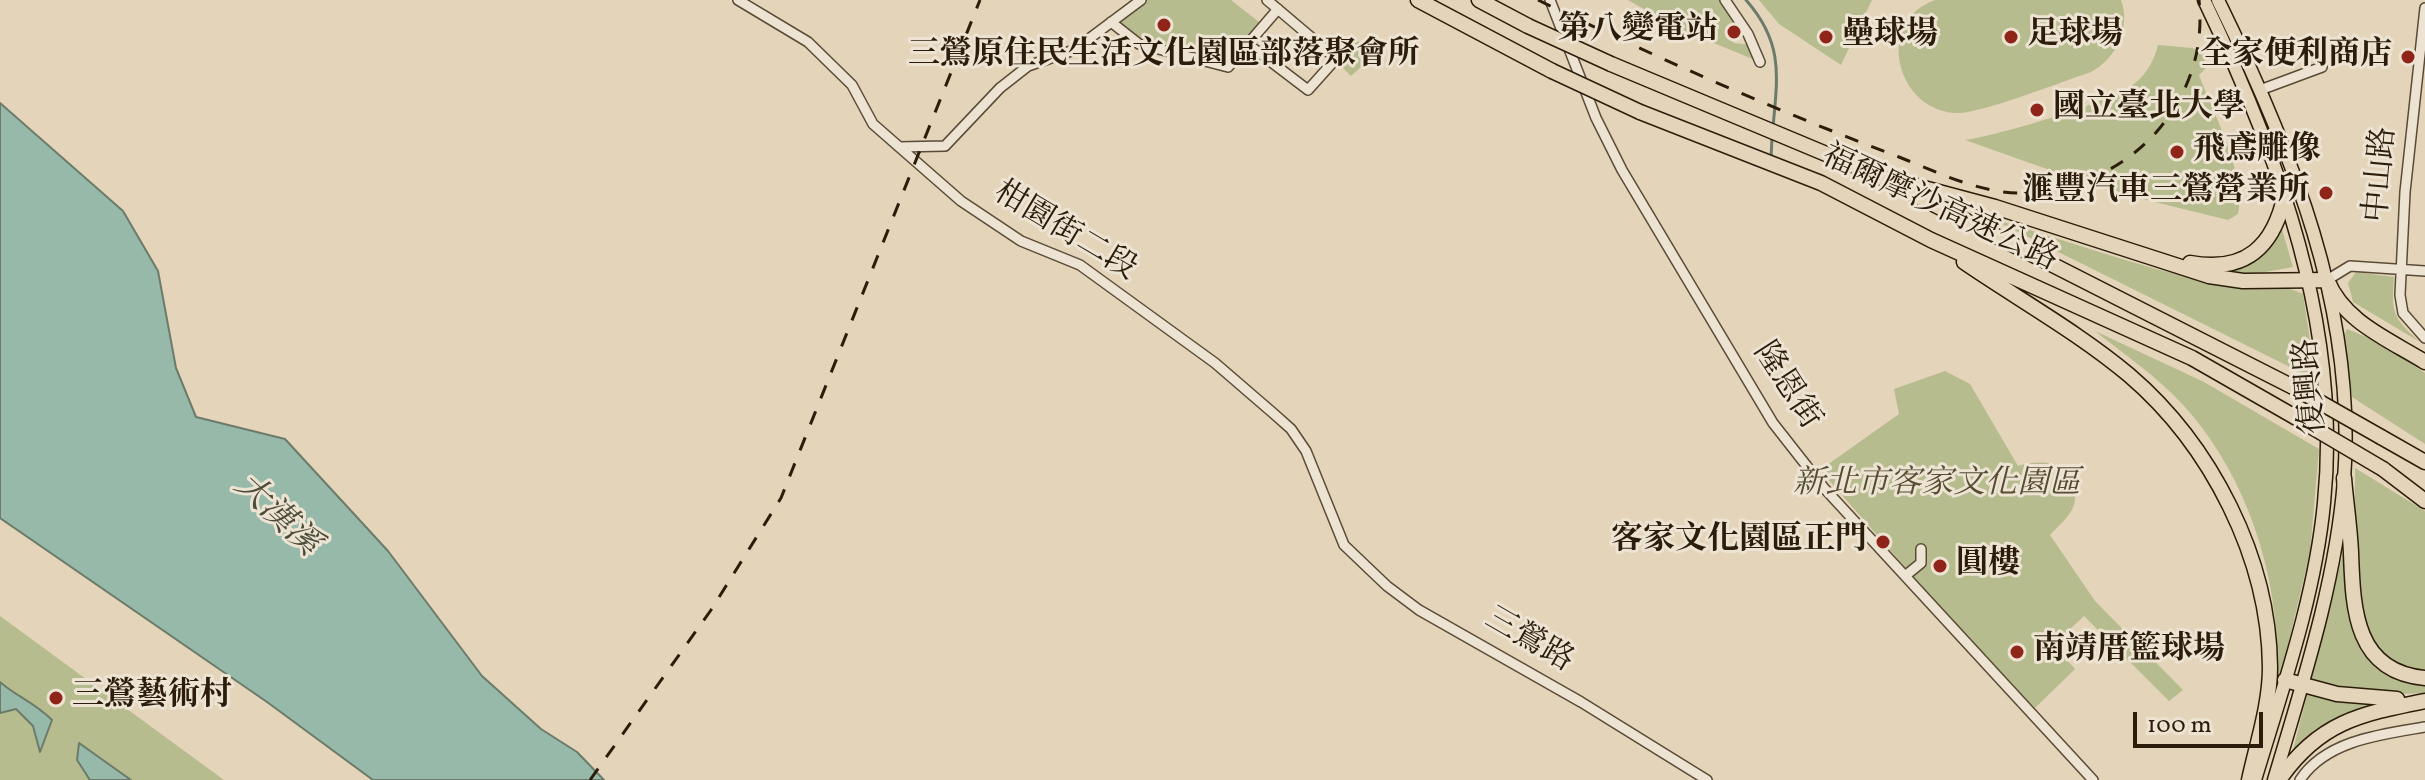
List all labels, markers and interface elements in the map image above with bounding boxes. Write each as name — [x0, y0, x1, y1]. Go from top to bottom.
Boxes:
place label: 第八變電站 — [1558, 13, 1718, 51]
marker: 三鶯原住民生活文化園區部落聚會所 — [1155, 16, 1173, 34]
place label: 壘球場 — [1842, 18, 1938, 56]
place label: 足球場 — [2027, 18, 2123, 56]
marker: 第八變電站 — [1725, 23, 1743, 41]
marker: 壘球場 — [1817, 28, 1835, 46]
marker: 足球場 — [2002, 28, 2020, 46]
place label: 三鶯原住民生活文化園區部落聚會所 — [908, 38, 1420, 76]
place label: 全家便利商店 — [2200, 38, 2392, 76]
marker: 全家便利商店 — [2399, 48, 2417, 66]
place label: 國立臺北大學 — [2053, 91, 2245, 129]
marker: 國立臺北大學 — [2028, 101, 2046, 119]
street label: 中山路 — [2360, 126, 2406, 224]
place label: 飛鳶雕像 — [2193, 133, 2321, 171]
street label: 福爾摩沙高速公路 — [1815, 139, 2063, 281]
marker: 飛鳶雕像 — [2168, 143, 2186, 161]
place label: 滙豐汽車三鶯營業所 — [2022, 174, 2310, 212]
street label: 柑園街二段 — [986, 175, 1142, 291]
marker: 滙豐汽車三鶯營業所 — [2317, 184, 2335, 202]
street label: 隆恩街 — [1743, 336, 1827, 438]
street label: 復興路 — [2290, 337, 2336, 435]
water label: 大漢溪 — [224, 467, 326, 567]
park label: 新北市客家文化園區 — [1793, 467, 2081, 505]
place label: 客家文化園區正門 — [1611, 523, 1867, 561]
marker: 客家文化園區正門 — [1874, 533, 1892, 551]
place label: 圓樓 — [1956, 547, 2020, 585]
marker: 圓樓 — [1931, 557, 1949, 575]
street label: 三鶯路 — [1477, 601, 1579, 683]
place label: 南靖厝籃球場 — [2033, 633, 2225, 671]
marker: 南靖厝籃球場 — [2008, 643, 2026, 661]
place label: 三鶯藝術村 — [72, 679, 232, 717]
marker: 三鶯藝術村 — [47, 689, 65, 707]
scale bar — [2137, 696, 2267, 746]
text: 100 m — [2147, 709, 2212, 743]

